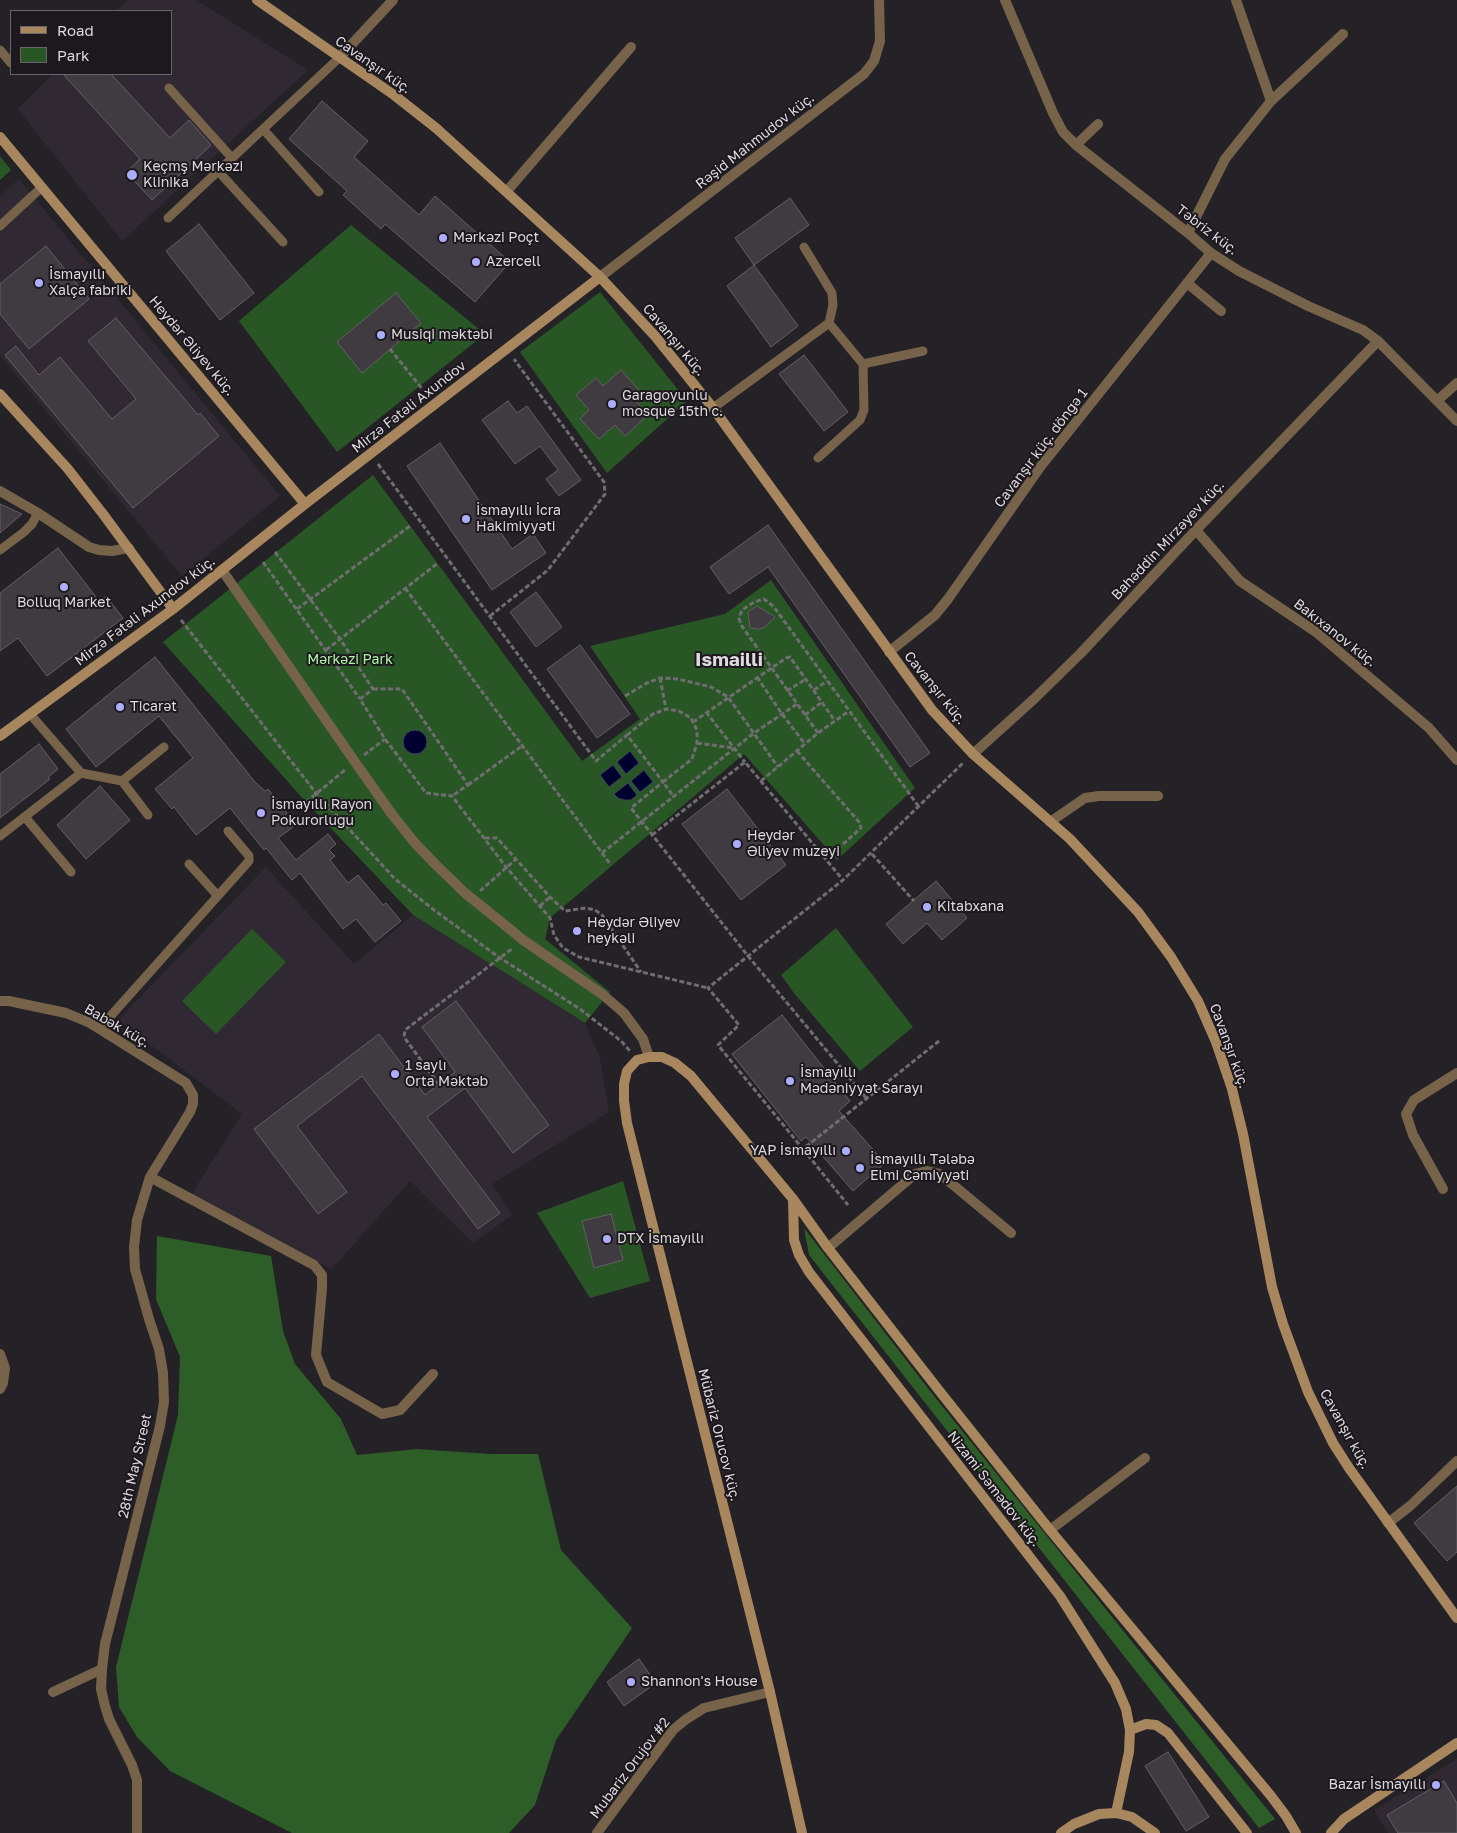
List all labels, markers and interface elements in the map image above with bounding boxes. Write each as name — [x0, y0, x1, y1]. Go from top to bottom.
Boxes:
legend — [10, 10, 172, 75]
text: Road — [57, 21, 94, 39]
street label: Cavanşır küç. — [332, 33, 414, 97]
text: Park — [57, 46, 89, 64]
street label: Rəşid Mahmudov küç. — [692, 89, 818, 193]
place label: Keçmş Mərkəzi Klinika — [143, 159, 243, 192]
marker: Keçmş Mərkəzi Klinika — [125, 168, 139, 182]
street label: Təbriz küç. — [1173, 201, 1241, 259]
place label: Mərkəzi Poçt — [453, 230, 539, 246]
marker: Mərkəzi Poçt — [437, 232, 449, 244]
place label: Azercell — [486, 254, 541, 270]
marker: Azercell — [470, 256, 482, 268]
place label: İsmayıllı Xalça fabriki — [49, 267, 132, 300]
marker: İsmayıllı Xalça fabriki — [33, 277, 45, 289]
street label: Heydər Əliyev küç. — [145, 293, 239, 399]
street label: Cavanşır küç. — [639, 300, 709, 380]
place label: Musiqi məktəbi — [391, 327, 493, 343]
marker: Musiqi məktəbi — [375, 329, 387, 341]
street label: Mirzə Fətəli Axundov — [349, 357, 469, 457]
street label: Cavanşır küç. döngə 1 — [991, 385, 1091, 511]
place label: Garagoyunlu mosque 15th c. — [622, 388, 723, 421]
marker: Garagoyunlu mosque 15th c. — [606, 398, 618, 410]
street label: Bahəddin Mirzəyev küç. — [1108, 477, 1228, 603]
place label: İsmayıllı İcra Hakimiyyəti — [476, 503, 561, 536]
marker: İsmayıllı İcra Hakimiyyəti — [460, 513, 472, 525]
street label: Mirzə Fətəli Axundov küç. — [71, 553, 219, 669]
marker: Bolluq Market — [58, 581, 70, 593]
place label: Bolluq Market — [17, 595, 111, 611]
street label: Bakıxanov küç. — [1290, 595, 1380, 671]
street label: Cavanşır küç. — [900, 648, 970, 728]
district label: Ismailli — [695, 649, 763, 671]
park label: Mərkəzi Park — [307, 652, 393, 668]
place label: Ticarət — [130, 699, 177, 715]
marker: Ticarət — [114, 701, 126, 713]
place label: İsmayıllı Rayon Pokurorluğu — [271, 797, 372, 830]
marker: İsmayıllı Rayon Pokurorluğu — [255, 807, 267, 819]
place label: Heydər Əliyev muzeyi — [747, 828, 840, 860]
marker: Heydər Əliyev muzeyi — [731, 838, 743, 850]
place label: Kitabxana — [937, 899, 1004, 915]
marker: Kitabxana — [921, 901, 933, 913]
place label: Heydər Əliyev heykəli — [587, 915, 680, 948]
marker: Heydər Əliyev heykəli — [571, 925, 583, 937]
street label: Babək küç. — [81, 1000, 153, 1052]
street label: Cavanşır küç. — [1206, 1001, 1252, 1091]
place label: 1 saylı Orta Məktəb — [405, 1058, 488, 1090]
place label: İsmayıllı Mədəniyyət Sarayı — [800, 1065, 923, 1098]
marker: 1 saylı Orta Məktəb — [389, 1068, 401, 1080]
marker: İsmayıllı Mədəniyyət Sarayı — [784, 1075, 796, 1087]
place label: YAP İsmayıllı — [750, 1143, 836, 1159]
marker: YAP İsmayıllı — [840, 1145, 852, 1157]
place label: İsmayıllı Tələbə Elmi Cəmiyyəti — [870, 1152, 975, 1184]
marker: İsmayıllı Tələbə Elmi Cəmiyyəti — [854, 1162, 866, 1174]
place label: DTX İsmayıllı — [617, 1231, 704, 1247]
marker: DTX İsmayıllı — [601, 1233, 613, 1245]
street label: Mübariz Orucov küç. — [694, 1367, 744, 1503]
street label: Cavanşır küç. — [1316, 1386, 1374, 1472]
street label: 28th May Street — [115, 1412, 155, 1520]
street label: Nizami Səmədov küç. — [944, 1428, 1044, 1550]
place label: Shannon's House — [641, 1674, 758, 1690]
marker: Shannon's House — [625, 1676, 637, 1688]
street label: Mubariz Orujov #2 — [587, 1714, 673, 1822]
place label: Bazar İsmayıllı — [1329, 1777, 1426, 1793]
marker: Bazar İsmayıllı — [1430, 1779, 1442, 1791]

